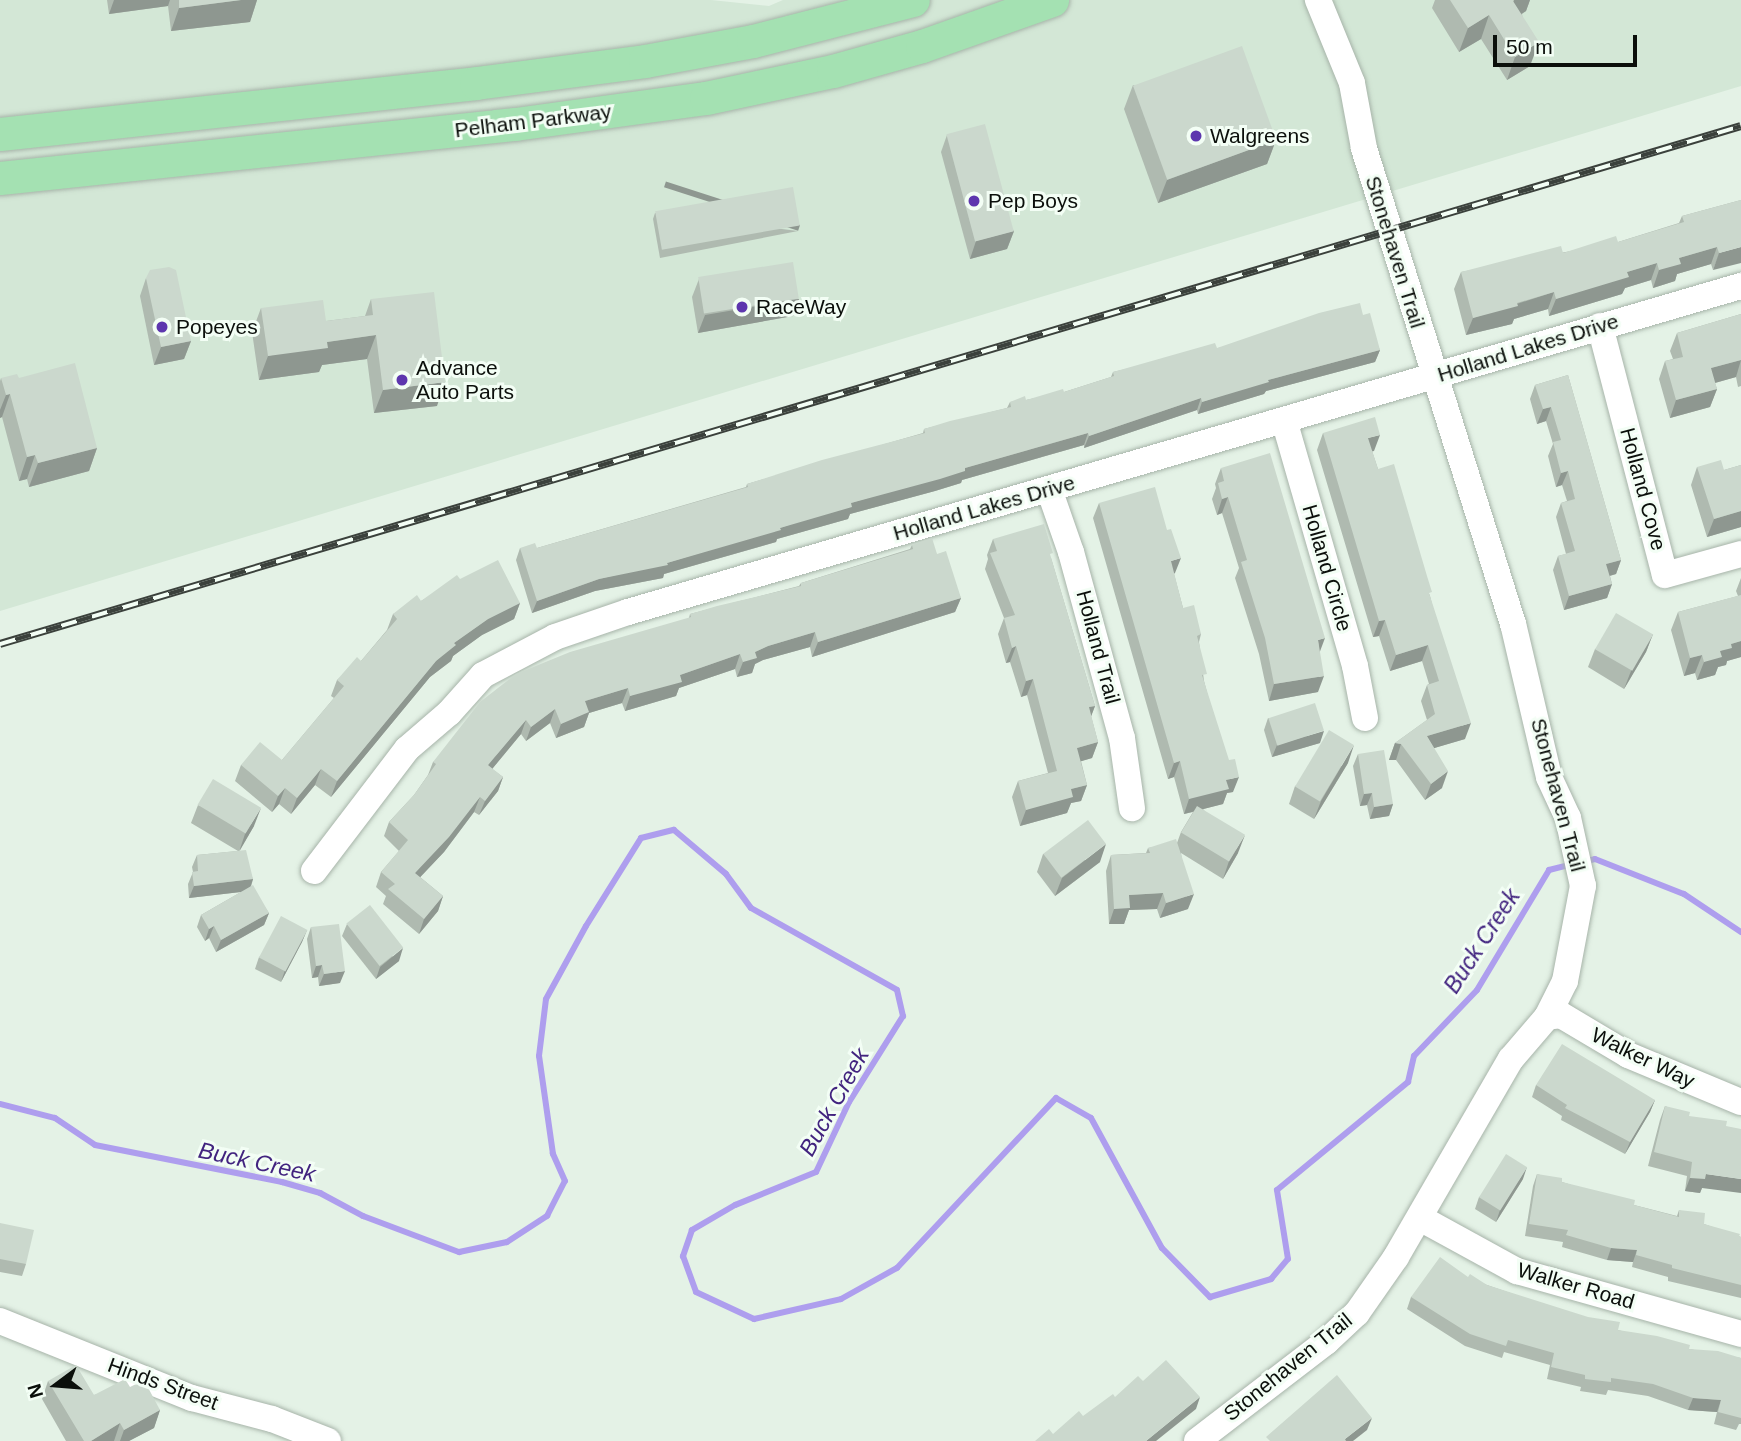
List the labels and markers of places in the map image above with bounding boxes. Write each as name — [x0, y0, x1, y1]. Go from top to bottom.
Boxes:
place label: Walgreens — [1210, 123, 1310, 149]
marker: Walgreens — [1188, 128, 1204, 144]
place label: Pep Boys — [988, 188, 1078, 214]
marker: Pep Boys — [966, 193, 982, 209]
place label: RaceWay — [756, 294, 846, 320]
marker: RaceWay — [734, 299, 750, 315]
place label: Popeyes — [176, 314, 258, 340]
marker: Popeyes — [154, 319, 170, 335]
place label: Advance Auto Parts — [416, 355, 514, 405]
marker: Advance Auto Parts — [394, 372, 410, 388]

